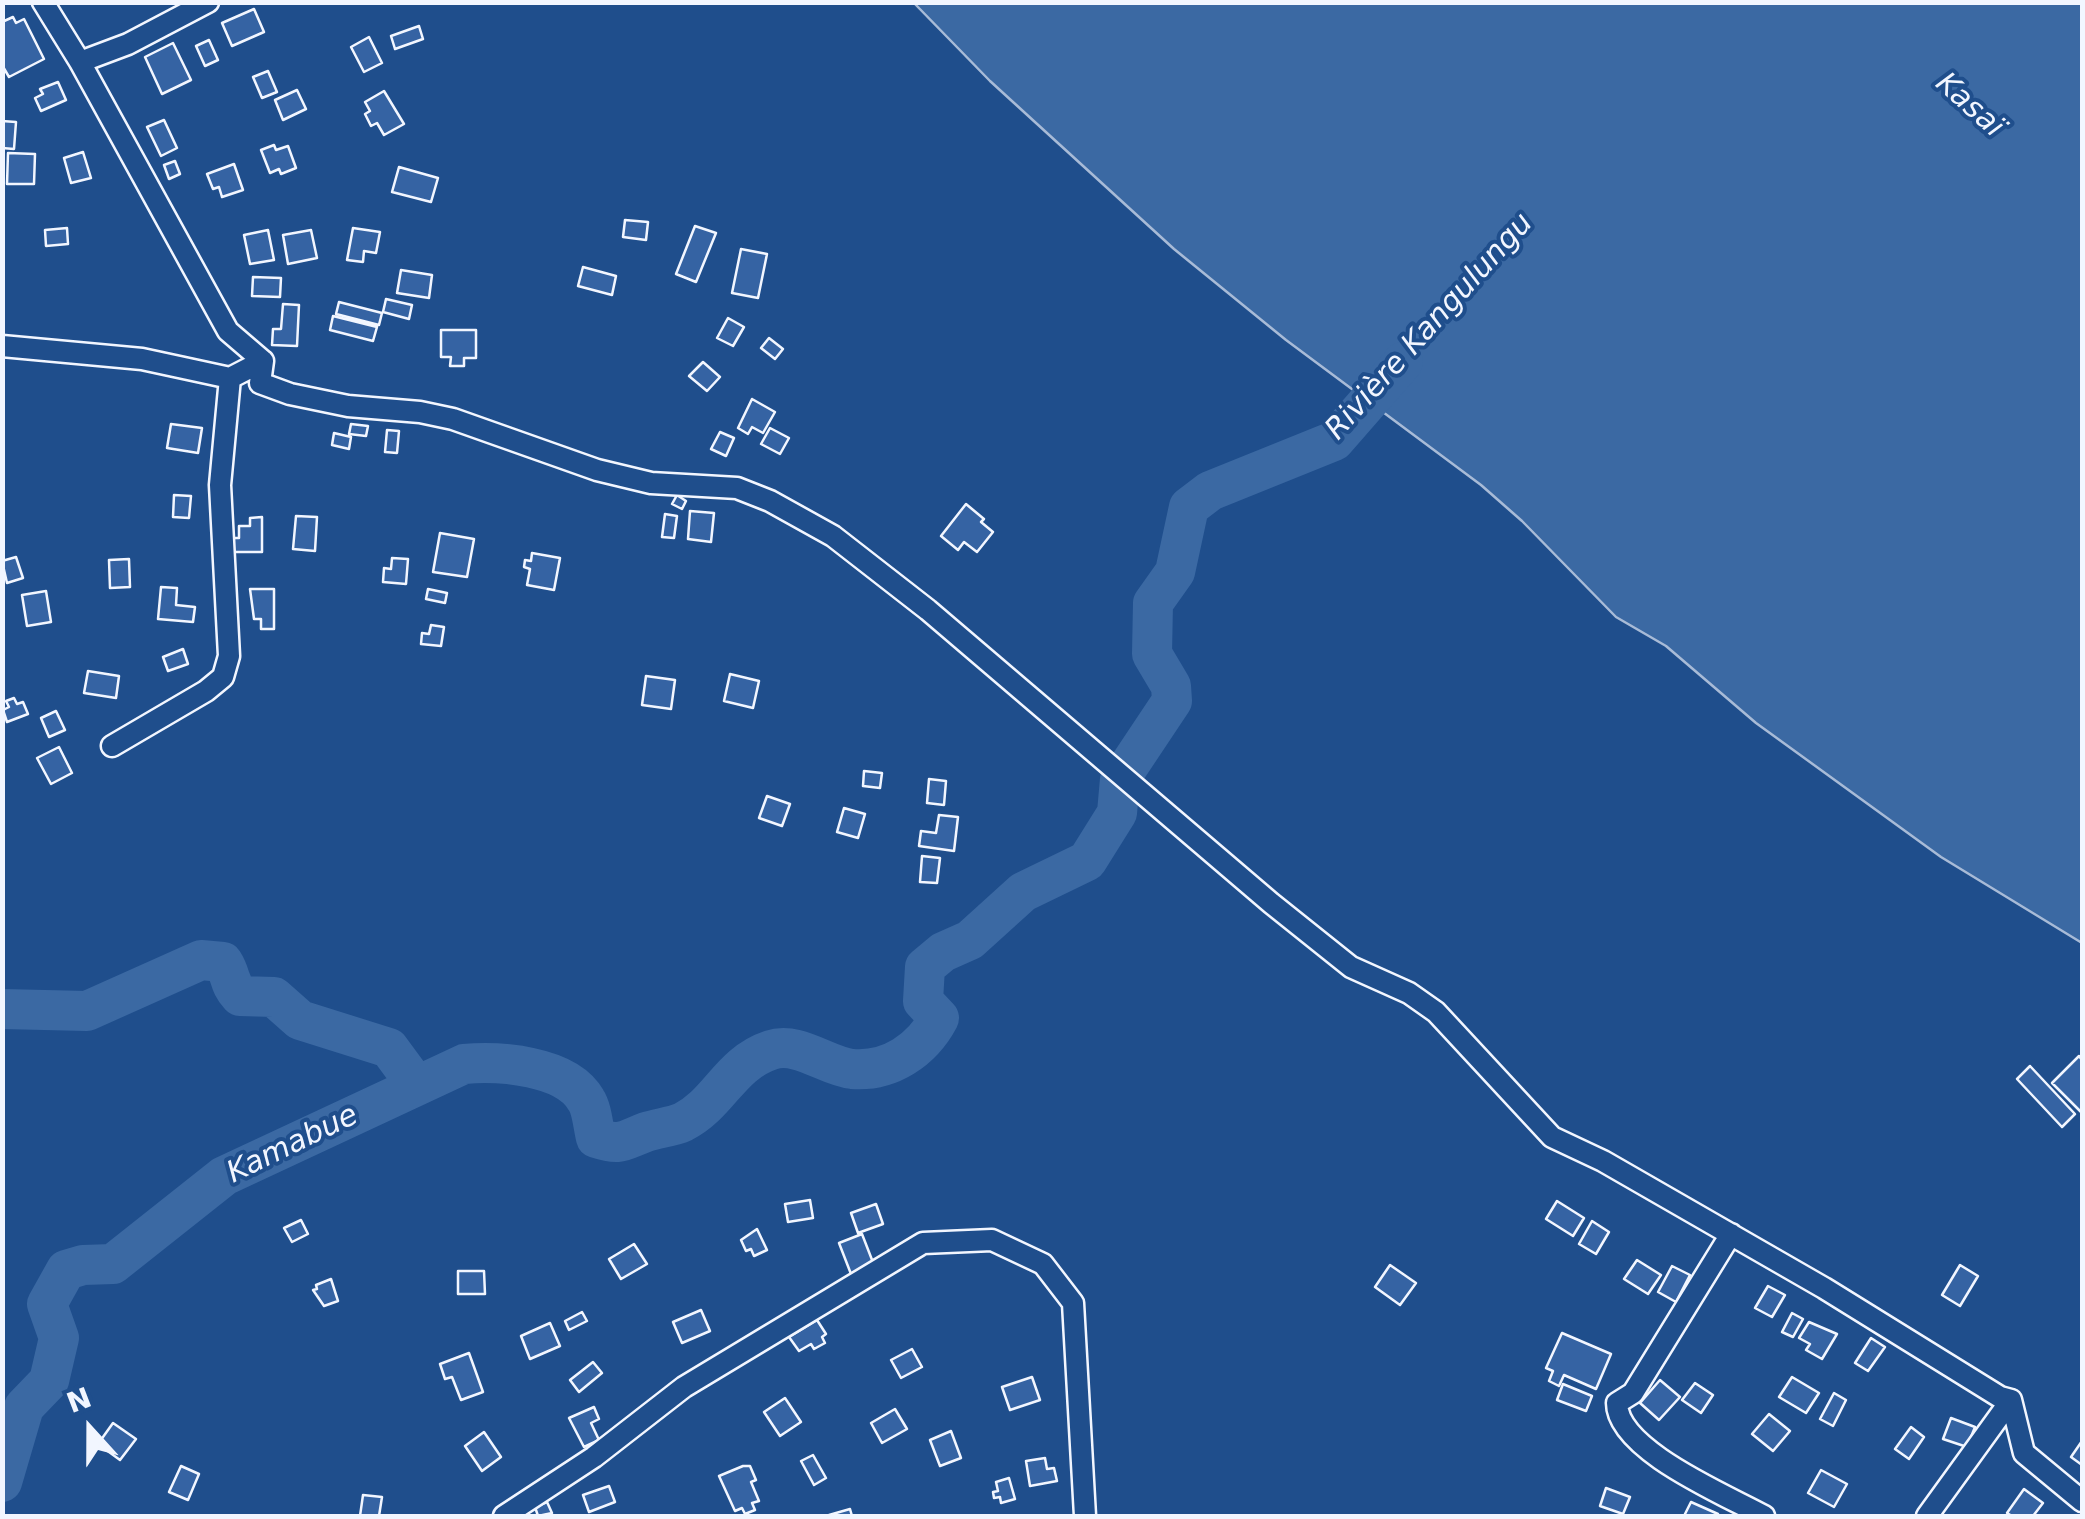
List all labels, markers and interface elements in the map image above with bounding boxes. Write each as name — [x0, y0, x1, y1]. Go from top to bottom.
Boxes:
water label: Kasaï — [1927, 66, 2011, 146]
water label: Rivière Kangulungu — [1319, 206, 1541, 448]
water label: Kamabue — [222, 1098, 364, 1192]
north arrow — [40, 1379, 140, 1479]
text: N — [62, 1381, 96, 1420]

